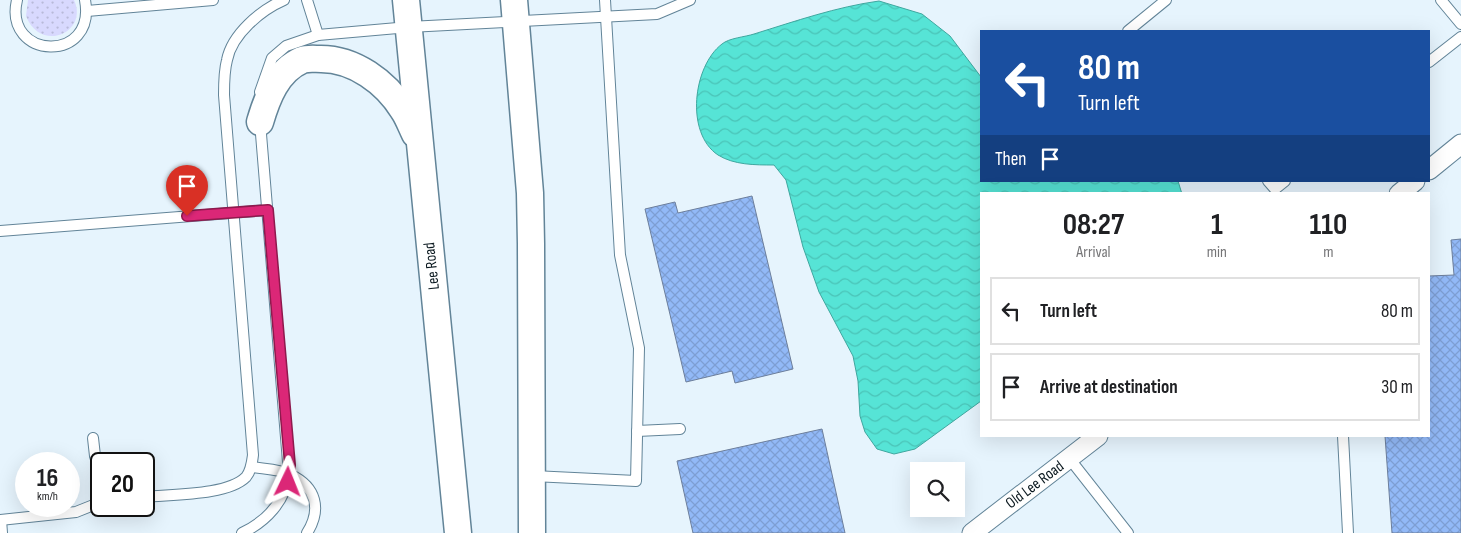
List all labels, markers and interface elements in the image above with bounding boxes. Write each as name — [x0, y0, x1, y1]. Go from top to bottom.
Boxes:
text: 80 m — [1078, 47, 1140, 90]
icon: left — [995, 50, 1060, 115]
text: Turn left — [1078, 90, 1140, 117]
icon: arrive — [1036, 145, 1064, 173]
text: Then — [995, 148, 1026, 171]
pin — [166, 165, 208, 216]
icon: arrive — [173, 172, 201, 200]
text: 08:27 — [1063, 207, 1124, 243]
text: 1 — [1211, 207, 1223, 243]
text: 110 — [1310, 207, 1347, 243]
street label: Lee Road — [420, 241, 444, 291]
text: Arrival — [1076, 243, 1111, 262]
text: min — [1207, 243, 1227, 262]
text: m — [1323, 243, 1334, 262]
icon: left — [997, 297, 1025, 325]
text: Turn left — [1040, 300, 1097, 323]
text: 80 m — [1381, 300, 1413, 323]
icon: arrive — [997, 373, 1025, 401]
text: Arrive at destination — [1040, 376, 1178, 399]
text: 30 m — [1381, 376, 1413, 399]
speed limit sign: 20 — [90, 452, 155, 517]
position arrow — [261, 455, 313, 507]
street label: Old Lee Road — [1002, 457, 1068, 513]
map controls — [910, 462, 965, 517]
button: search — [910, 462, 965, 517]
text: 16 — [37, 463, 58, 494]
text: km/h — [37, 489, 58, 504]

